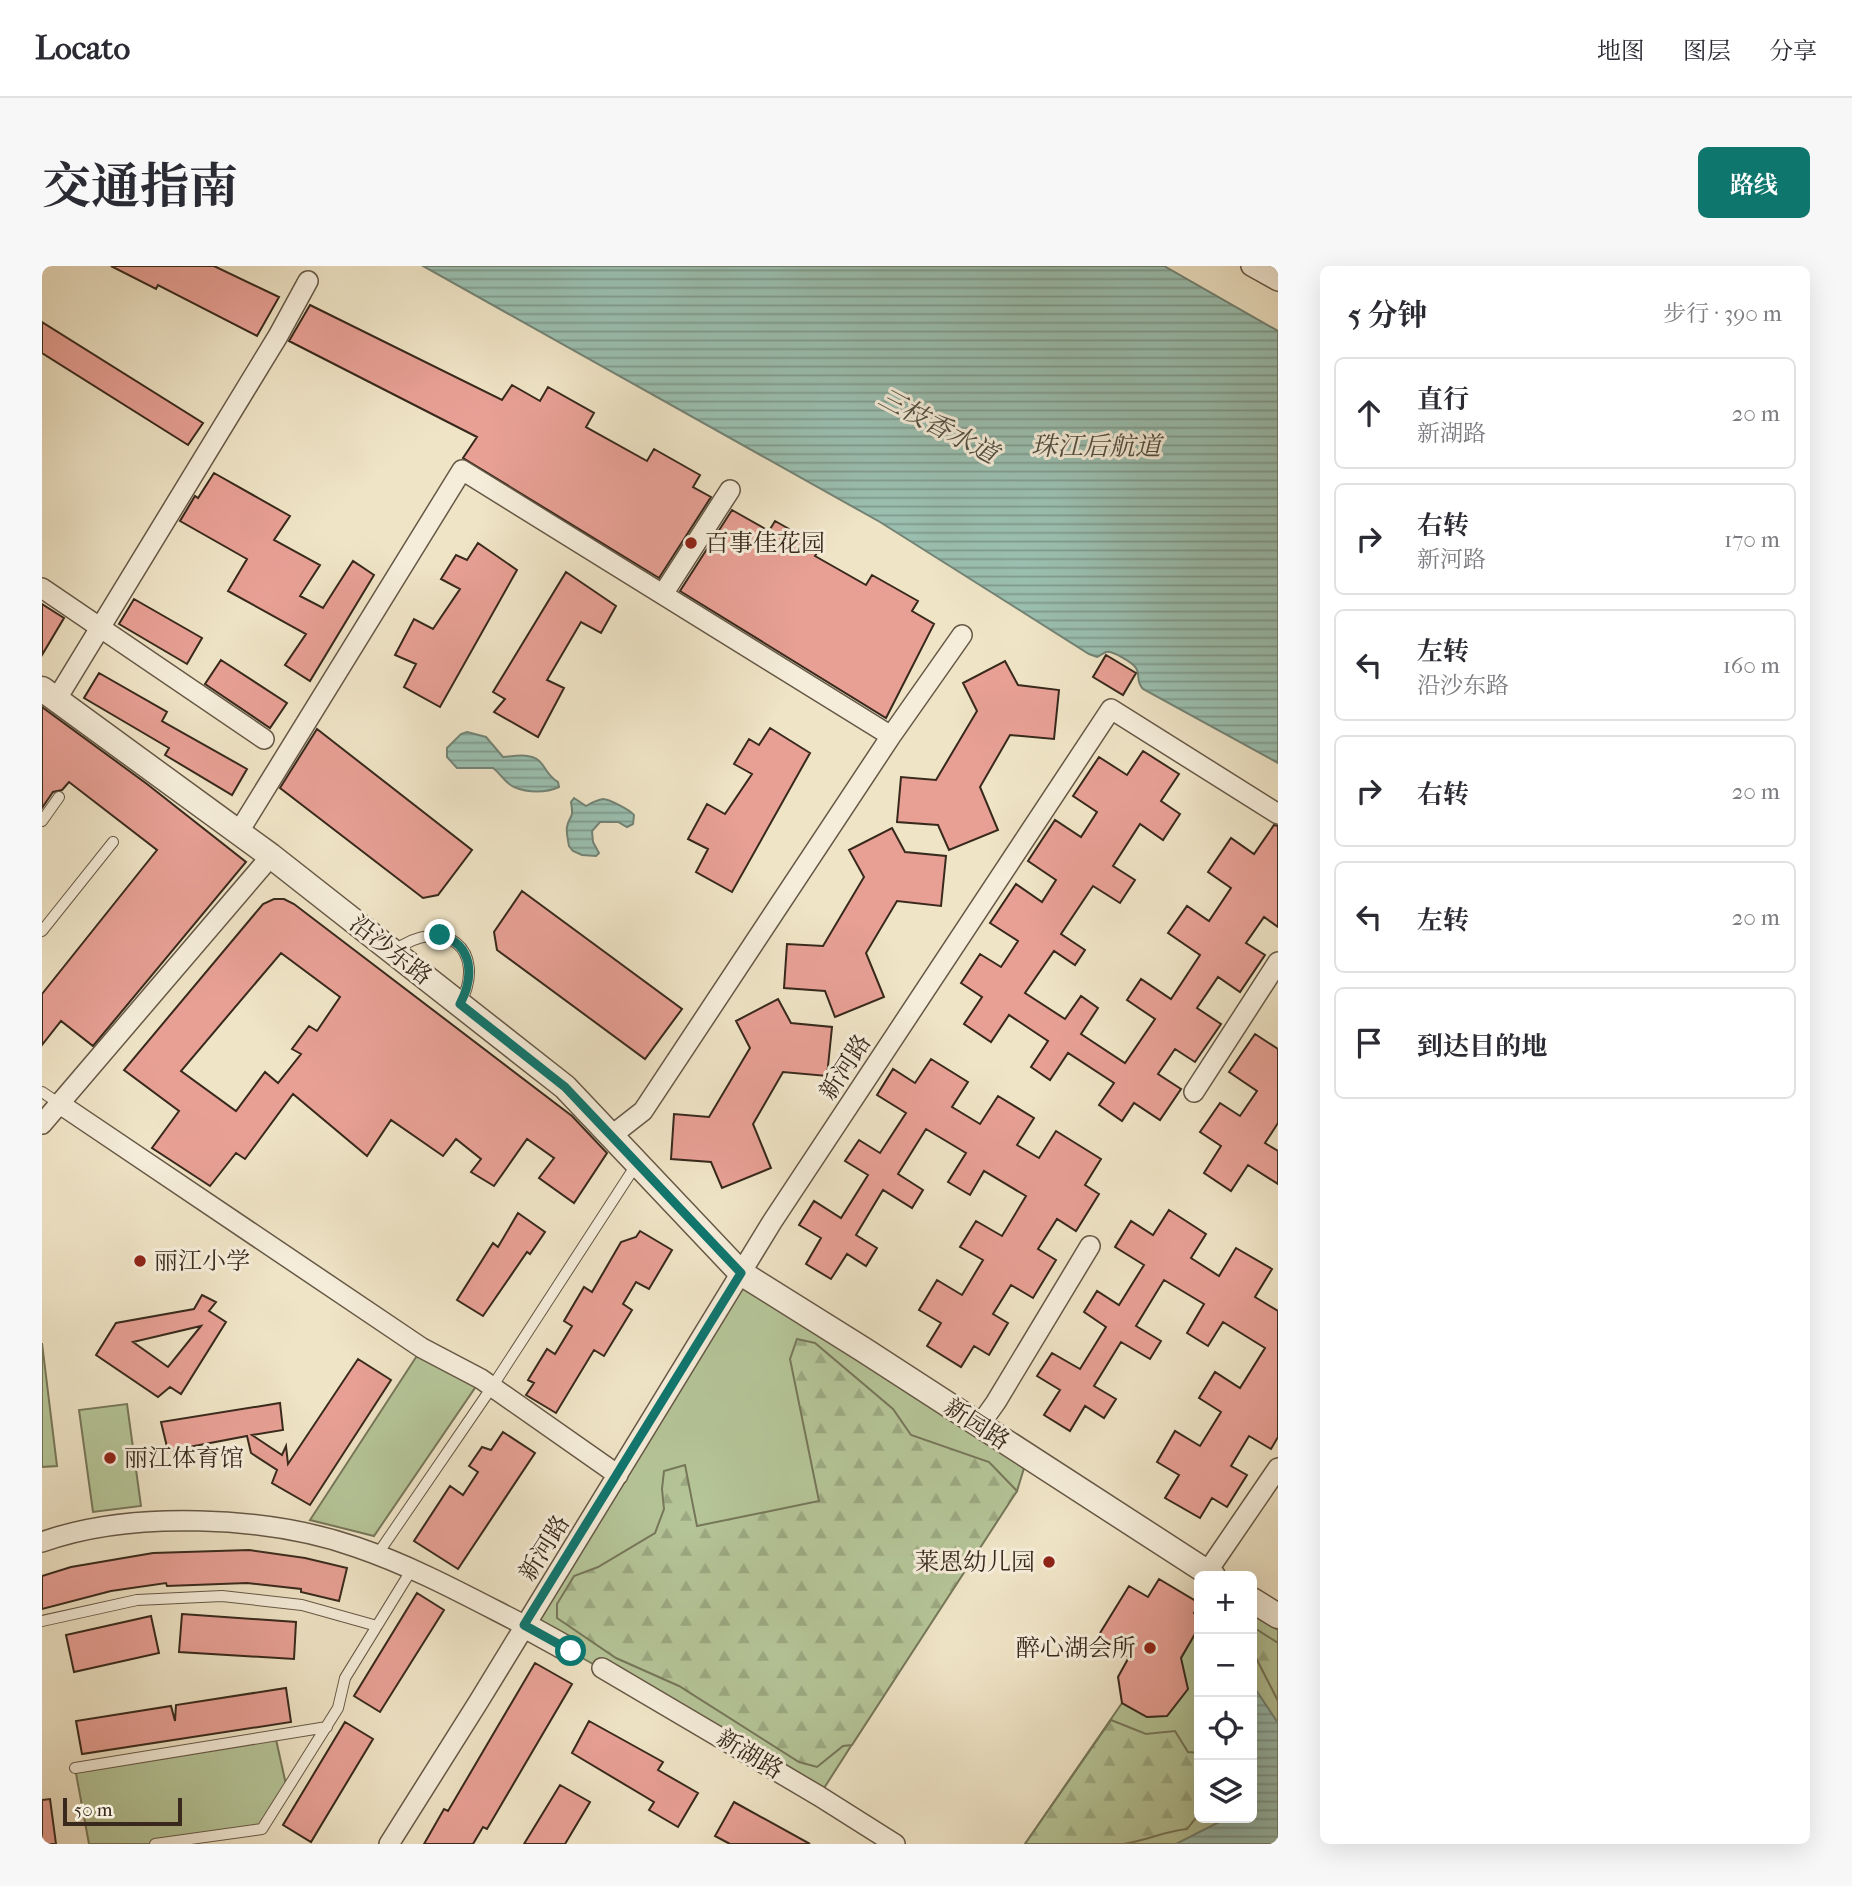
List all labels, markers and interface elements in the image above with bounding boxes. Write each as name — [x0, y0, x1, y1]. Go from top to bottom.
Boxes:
text: Locato — [35, 29, 130, 68]
text: 地图 — [1597, 37, 1645, 65]
text: 图层 — [1683, 37, 1731, 65]
text: 分享 — [1769, 37, 1817, 65]
button: 路线 — [1698, 147, 1810, 218]
text: 交通指南 — [42, 158, 238, 216]
text: 5 分钟 — [1348, 298, 1427, 333]
text: 步行 · 390 m — [1663, 300, 1782, 327]
water label: 三枝香水道 — [873, 382, 1006, 472]
text: 直行 — [1417, 384, 1469, 415]
icon: ahead — [1350, 394, 1388, 432]
text: 20 m — [1731, 400, 1780, 427]
text: 新湖路 — [1417, 420, 1486, 447]
water label: 珠江后航道 — [1031, 431, 1165, 462]
text: 右转 — [1417, 510, 1469, 541]
icon: right — [1350, 520, 1388, 558]
text: 170 m — [1724, 526, 1780, 553]
place label: 百事佳花园 — [705, 529, 825, 557]
marker: 百事佳花园 — [683, 535, 699, 551]
text: 新河路 — [1417, 546, 1486, 573]
text: 左转 — [1417, 636, 1469, 667]
icon: left — [1350, 646, 1388, 684]
text: 160 m — [1723, 652, 1780, 679]
text: 沿沙东路 — [1417, 672, 1509, 699]
icon: right — [1350, 772, 1388, 810]
text: 20 m — [1731, 778, 1780, 805]
text: 右转 — [1417, 779, 1469, 810]
icon: left — [1350, 898, 1388, 936]
text: 20 m — [1731, 904, 1780, 931]
text: 左转 — [1417, 905, 1469, 936]
street label: 沿沙东路 — [345, 909, 437, 991]
route end — [424, 919, 455, 950]
icon: arrive — [1350, 1024, 1388, 1062]
street label: 新河路 — [814, 1029, 876, 1105]
text: 到达目的地 — [1417, 1031, 1547, 1062]
place label: 丽江小学 — [154, 1247, 250, 1275]
marker: 丽江小学 — [132, 1253, 148, 1269]
street label: 新园路 — [939, 1393, 1015, 1455]
place label: 丽江体育馆 — [124, 1444, 244, 1472]
marker: 丽江体育馆 — [102, 1450, 118, 1466]
street label: 新河路 — [513, 1510, 575, 1586]
place label: 莱恩幼儿园 — [915, 1548, 1035, 1576]
marker: 莱恩幼儿园 — [1041, 1554, 1057, 1570]
map controls — [1194, 1571, 1257, 1823]
button: + — [1194, 1571, 1257, 1634]
place label: 醉心湖会所 — [1016, 1634, 1136, 1662]
button: − — [1194, 1634, 1257, 1697]
route start — [555, 1635, 586, 1666]
marker: 醉心湖会所 — [1142, 1640, 1158, 1656]
button: locate — [1194, 1697, 1257, 1760]
street label: 新湖路 — [712, 1723, 788, 1785]
button: layers — [1194, 1760, 1257, 1823]
scale bar — [63, 1795, 182, 1827]
text: 50 m — [74, 1799, 113, 1821]

